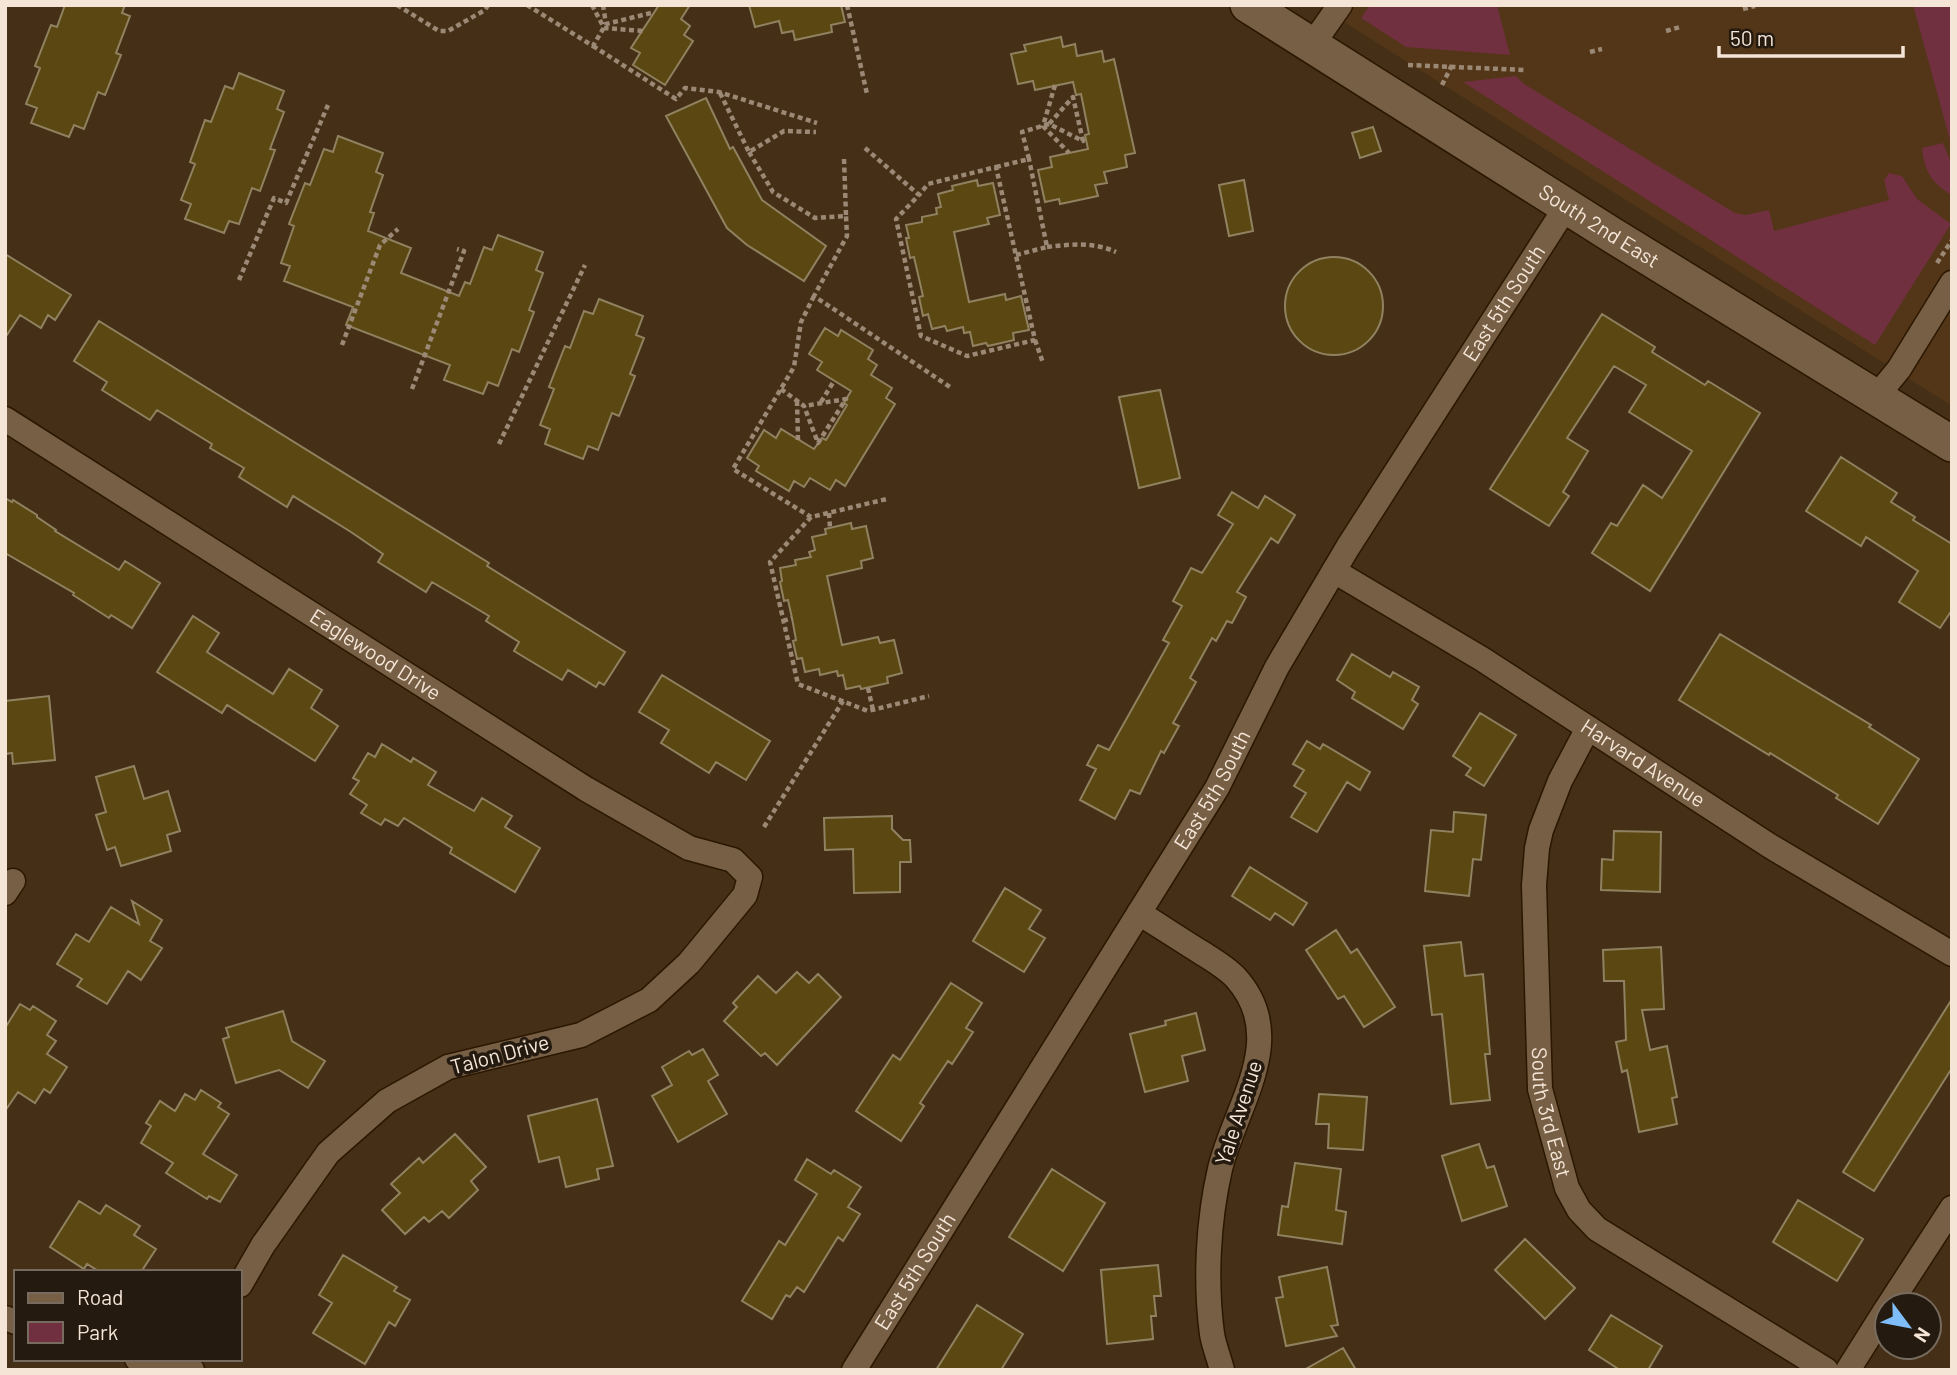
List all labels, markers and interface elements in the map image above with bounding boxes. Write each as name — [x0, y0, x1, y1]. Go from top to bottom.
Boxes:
scale bar — [1719, 14, 1903, 58]
text: 50 m — [1730, 25, 1774, 50]
street label: South 2nd East — [1535, 178, 1665, 272]
street label: East 5th South — [1457, 240, 1550, 365]
street label: Eaglewood Drive — [306, 603, 446, 705]
street label: Harvard Avenue — [1577, 713, 1711, 812]
street label: East 5th South — [1168, 726, 1255, 854]
street label: Talon Drive — [448, 1028, 552, 1079]
street label: South 3rd East — [1528, 1047, 1578, 1180]
street label: Yale Avenue — [1209, 1057, 1266, 1168]
street label: East 5th South — [868, 1208, 960, 1334]
legend — [14, 1270, 242, 1361]
text: Road — [77, 1284, 123, 1309]
north arrow — [1873, 1291, 1943, 1361]
text: Park — [77, 1319, 118, 1344]
text: N — [1910, 1324, 1936, 1347]

